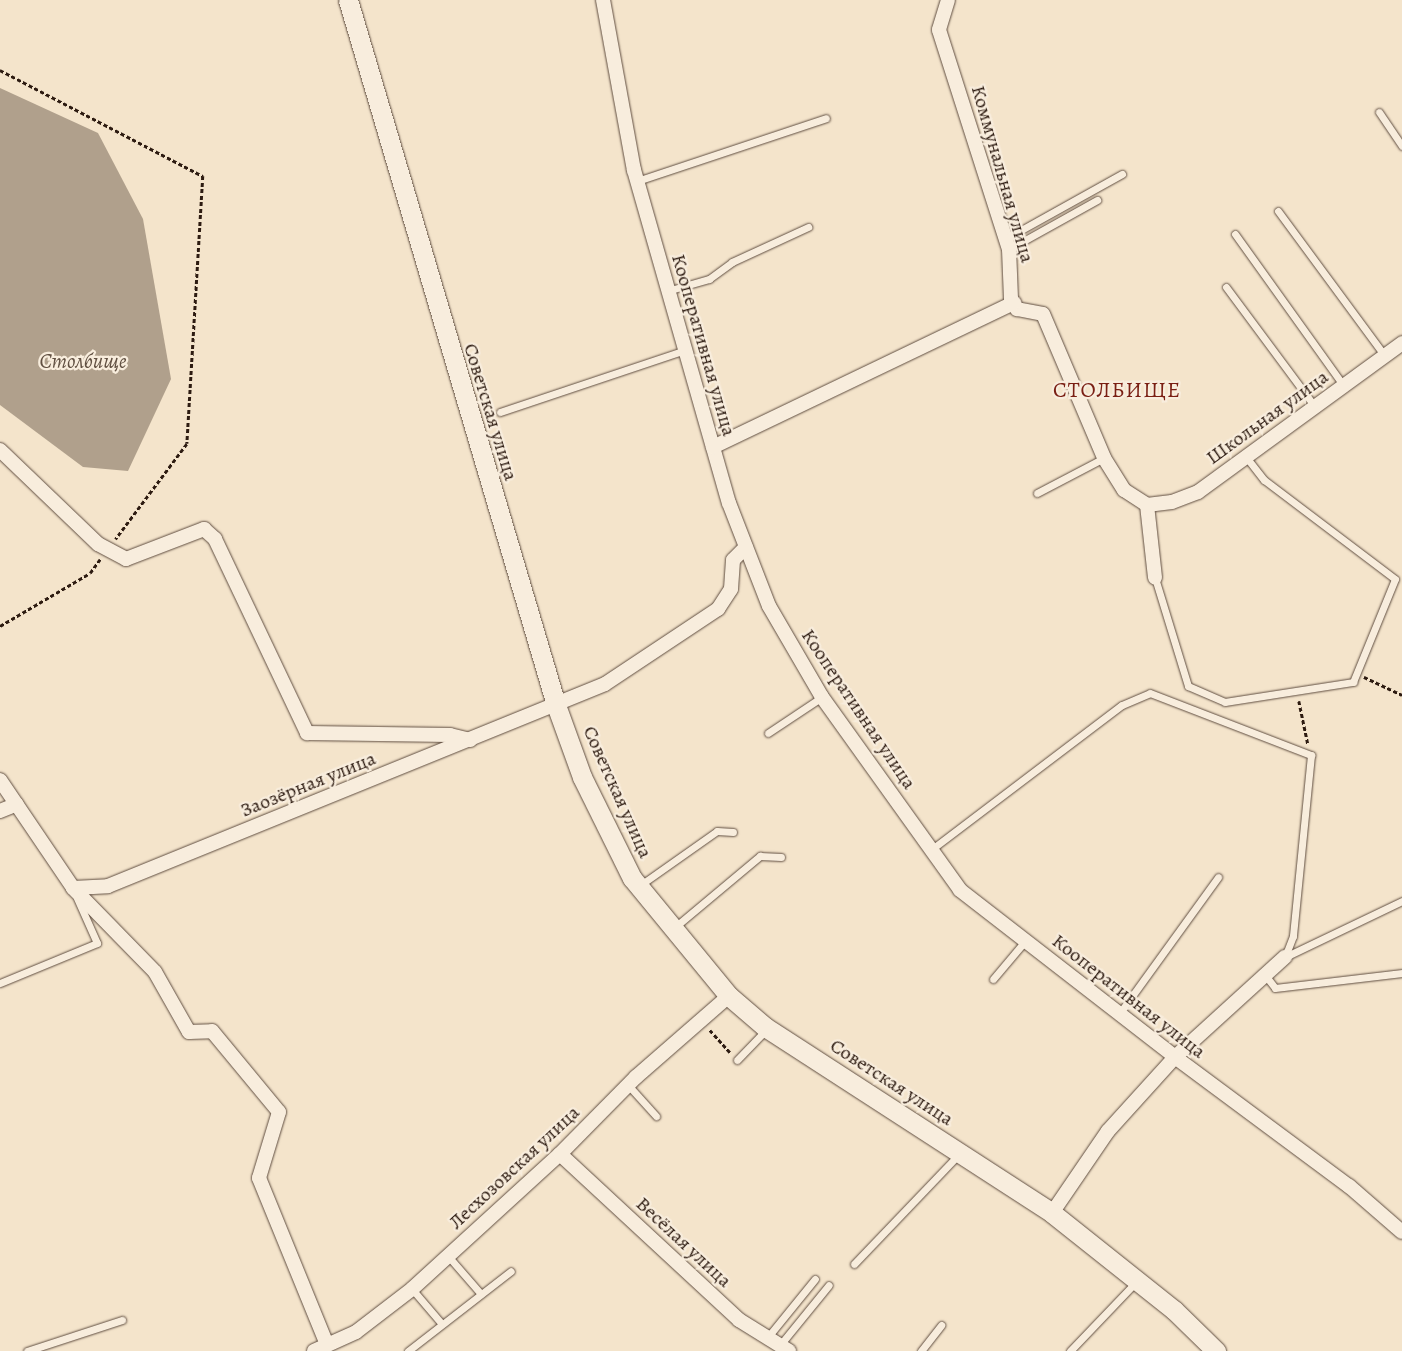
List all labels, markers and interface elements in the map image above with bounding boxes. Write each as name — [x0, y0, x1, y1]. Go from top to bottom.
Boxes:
street label: Коммунальная улица — [966, 83, 1040, 265]
street label: Кооперативная улица — [667, 251, 741, 439]
street label: Советская улица — [459, 340, 523, 484]
water label: Столбище — [39, 348, 127, 374]
street label: Школьная улица — [1201, 365, 1333, 469]
district label: СТОЛБИЩЕ — [1052, 378, 1182, 404]
street label: Кооперативная улица — [796, 624, 922, 794]
street label: Советская улица — [578, 722, 658, 862]
street label: Заозёрная улица — [237, 746, 379, 822]
street label: Кооперативная улица — [1047, 929, 1211, 1063]
street label: Советская улица — [826, 1033, 958, 1131]
street label: Лесхозовская улица — [444, 1100, 584, 1234]
street label: Весёлая улица — [631, 1192, 737, 1292]

